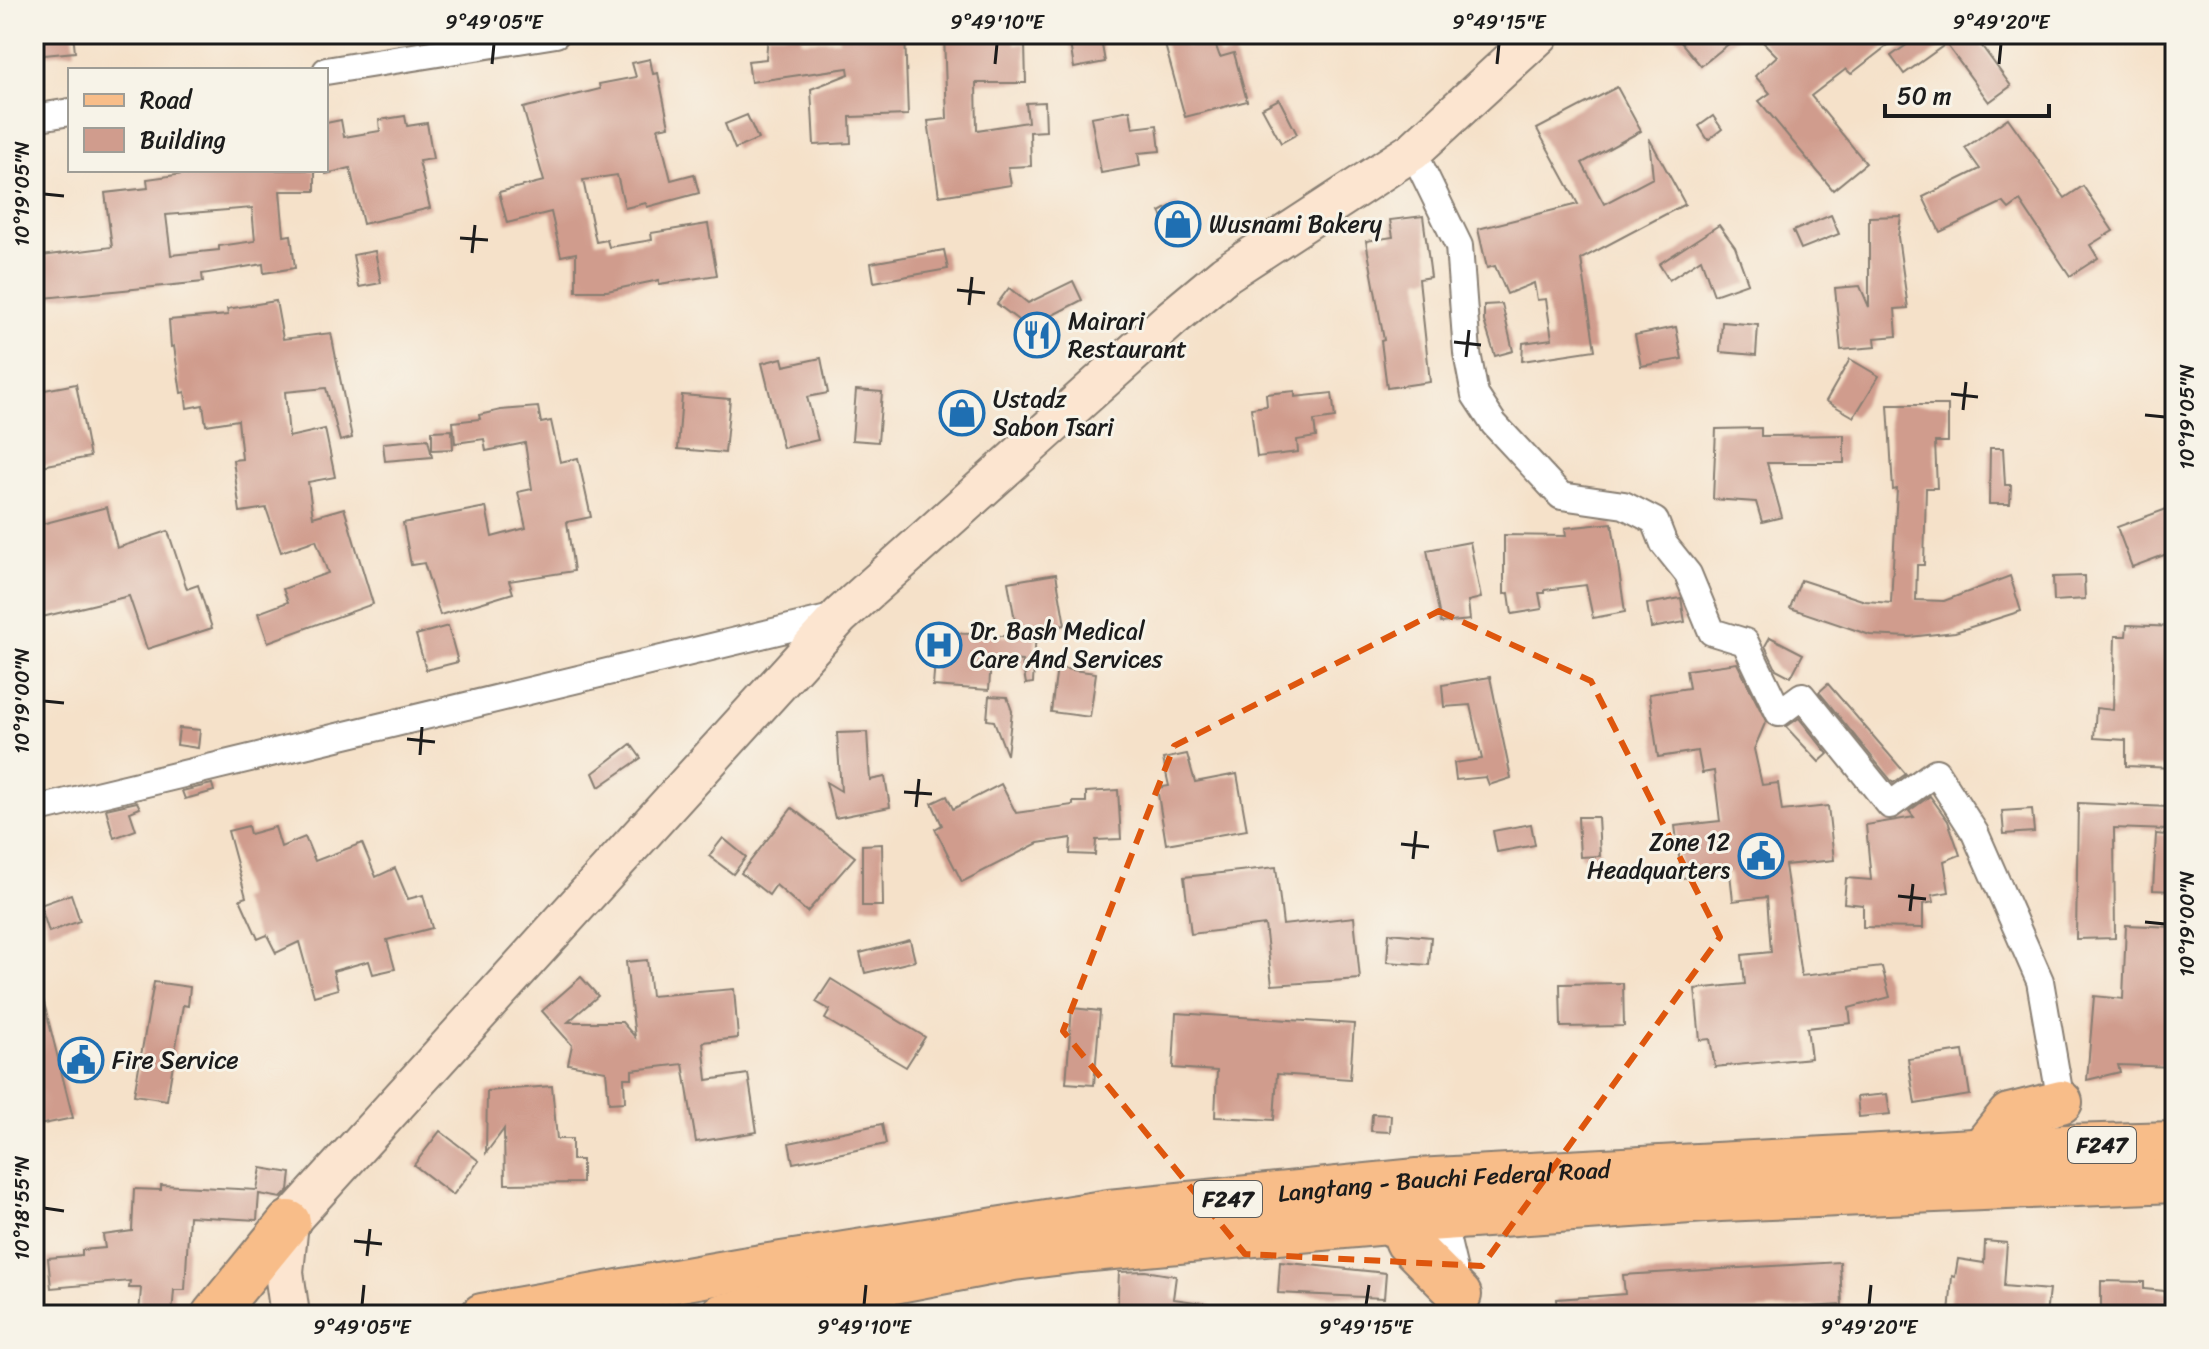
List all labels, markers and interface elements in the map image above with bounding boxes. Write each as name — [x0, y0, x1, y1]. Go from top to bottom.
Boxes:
text: 9°49'05"E — [445, 5, 545, 40]
text: 9°49'10"E — [950, 5, 1046, 40]
text: 9°49'15"E — [1452, 5, 1548, 40]
text: 9°49'20"E — [1953, 5, 2051, 40]
legend — [68, 68, 328, 172]
scale bar — [1885, 68, 2049, 118]
text: 50 m — [1897, 75, 1952, 117]
text: Road — [140, 79, 194, 121]
text: Building — [140, 119, 226, 161]
text: 10°19'05"N — [5, 141, 40, 247]
shop icon: Wusnami Bakery — [1154, 200, 1202, 248]
place label: Wusnami Bakery — [1209, 203, 1383, 245]
place label: Mairari Restaurant — [1068, 300, 1187, 370]
restaurant icon: Mairari Restaurant — [1013, 311, 1061, 359]
text: 10°19'05"N — [2170, 364, 2205, 470]
place label: Ustadz Sabon Tsari — [993, 378, 1115, 448]
shop icon: Ustadz Sabon Tsari — [938, 389, 986, 437]
place label: Dr. Bash Medical Care And Services — [970, 610, 1164, 680]
hospital icon: Dr. Bash Medical Care And Services — [915, 621, 963, 669]
text: 10°19'00"N — [5, 648, 40, 754]
place label: Zone 12 Headquarters — [1587, 821, 1730, 891]
public building icon: Zone 12 Headquarters — [1737, 832, 1785, 880]
text: 10°19'00"N — [2170, 871, 2205, 977]
public building icon: Fire Service — [57, 1036, 105, 1084]
place label: Fire Service — [112, 1039, 239, 1081]
road number: F247 — [2068, 1127, 2136, 1163]
street label: Langtang - Bauchi Federal Road — [1276, 1149, 1613, 1215]
text: 10°18'55"N — [5, 1156, 40, 1260]
road number: F247 — [1194, 1181, 1262, 1217]
text: 9°49'05"E — [313, 1310, 413, 1345]
text: 9°49'10"E — [817, 1310, 913, 1345]
text: 9°49'15"E — [1319, 1310, 1415, 1345]
text: 9°49'20"E — [1821, 1310, 1919, 1345]

